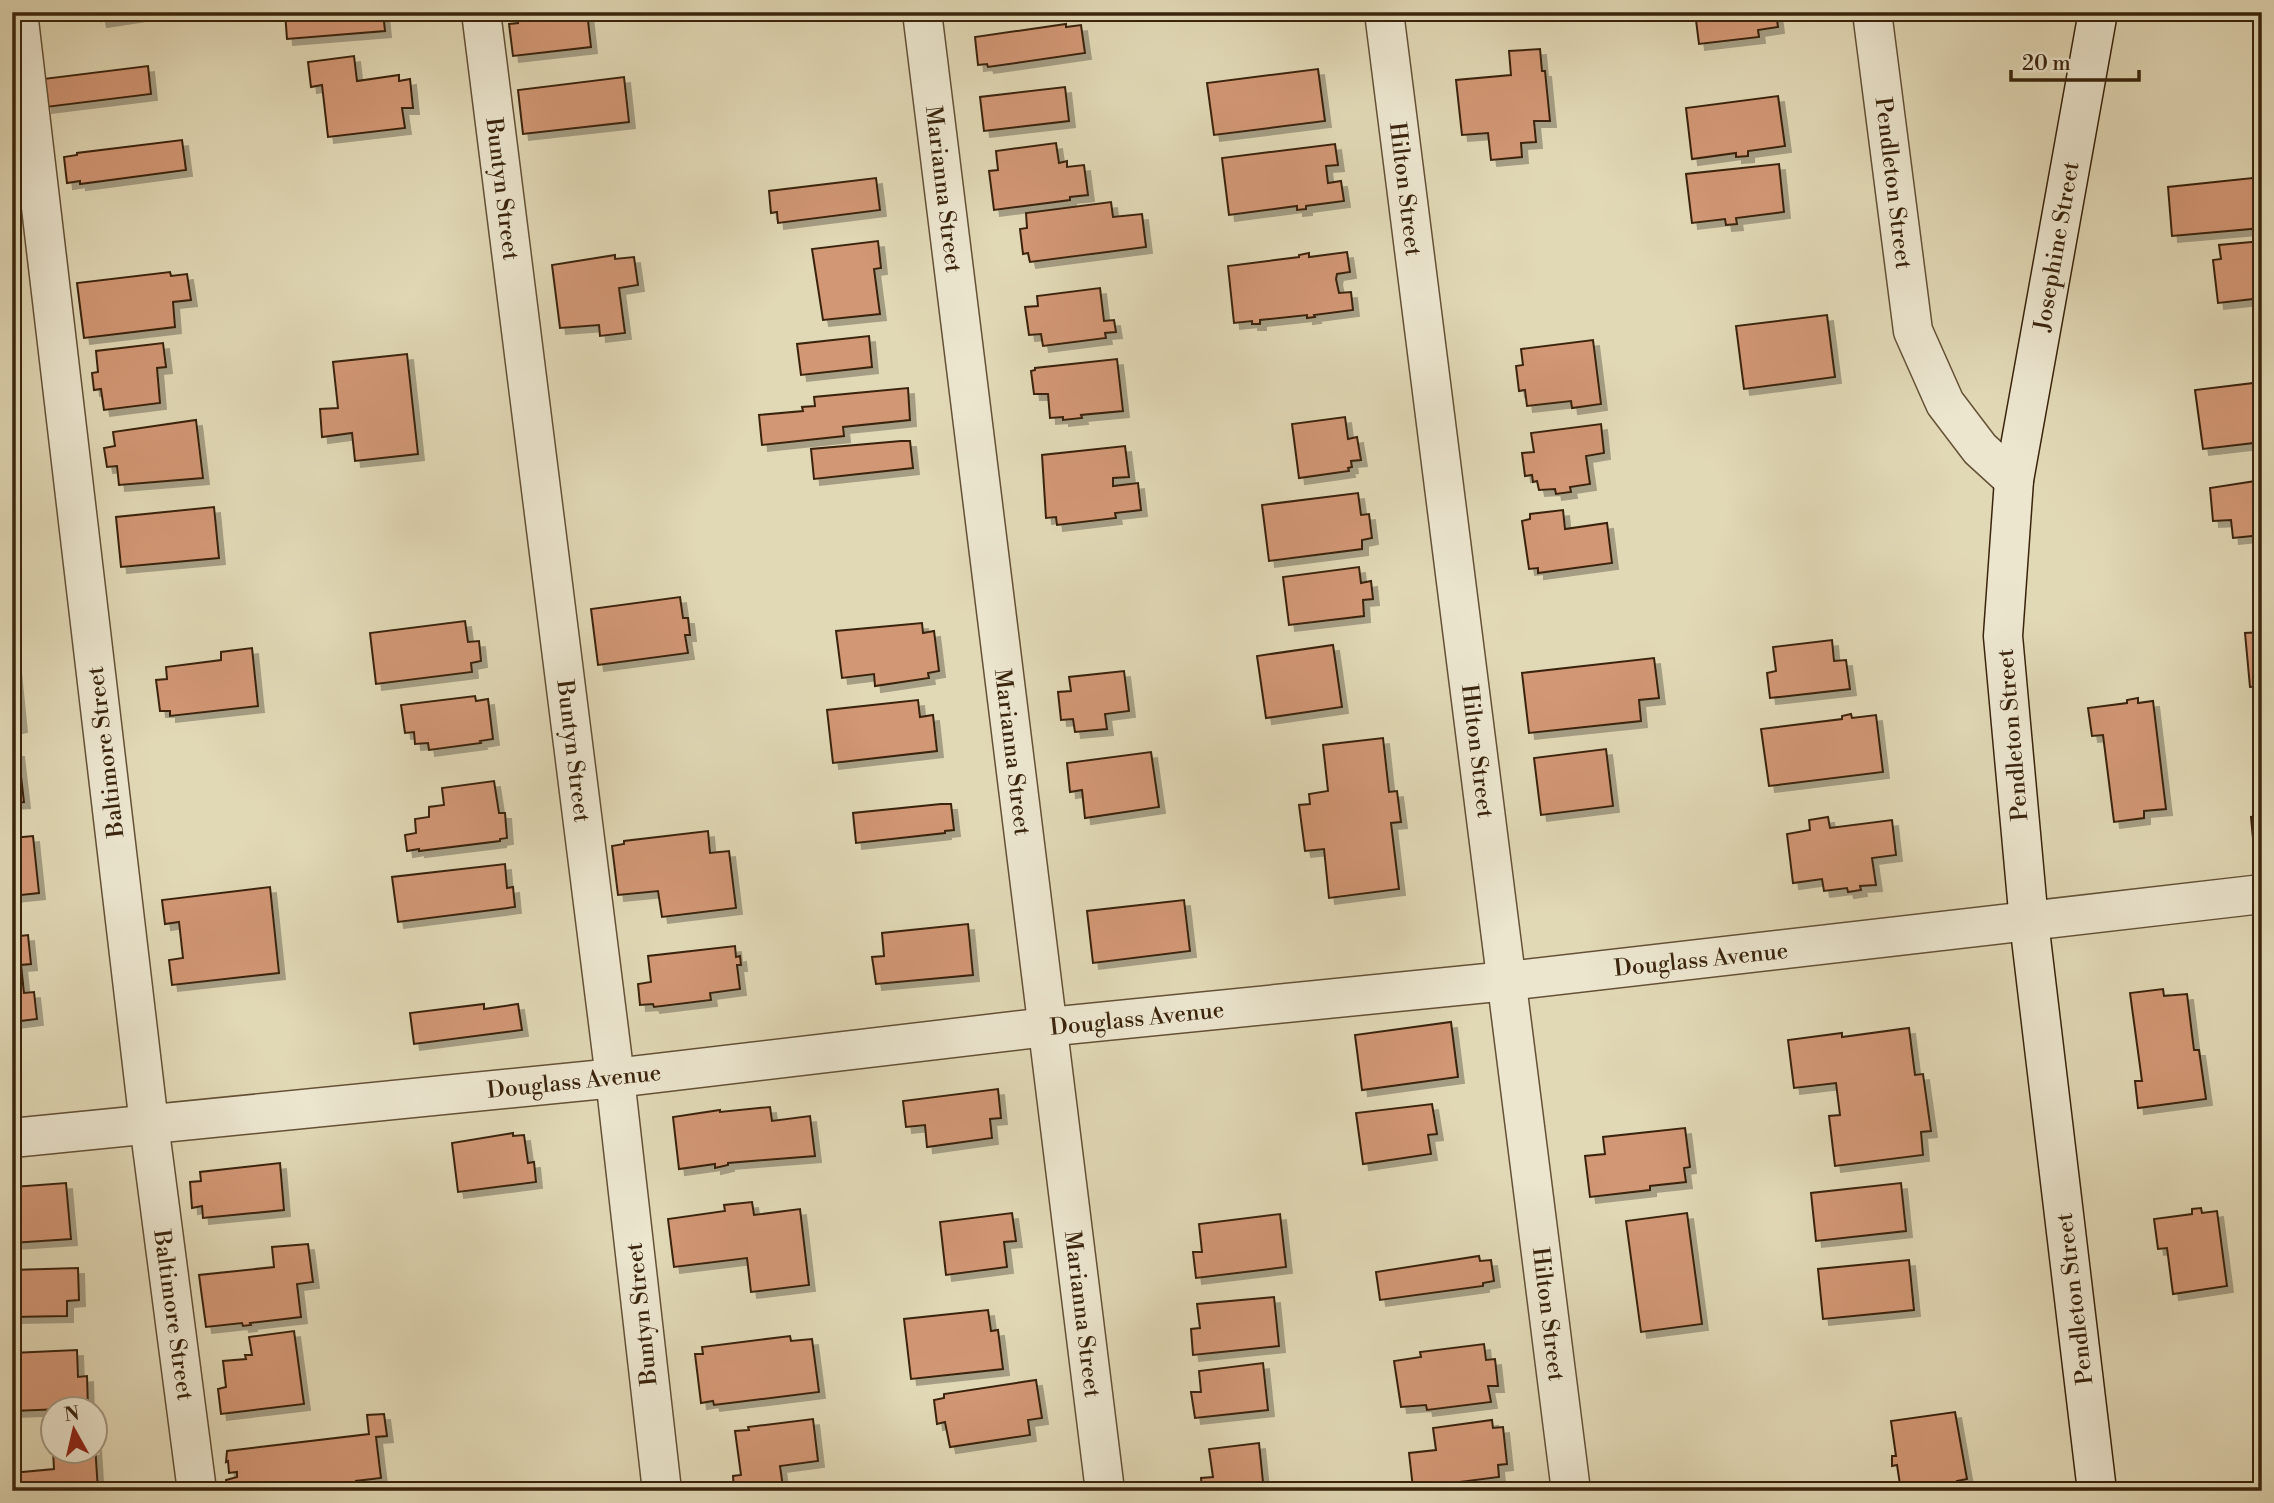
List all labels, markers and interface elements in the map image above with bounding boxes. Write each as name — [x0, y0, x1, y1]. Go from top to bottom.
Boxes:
scale bar — [2011, 38, 2139, 82]
text: 20 m — [2022, 51, 2071, 77]
street label: Pendleton Street — [1869, 96, 1917, 271]
street label: Marianna Street — [919, 104, 967, 274]
street label: Buntyn Street — [479, 115, 525, 262]
street label: Hilton Street — [1383, 121, 1427, 258]
street label: Josephine Street — [2028, 159, 2086, 334]
street label: Pendleton Street — [1992, 648, 2034, 822]
street label: Baltimore Street — [82, 665, 130, 840]
street label: Marianna Street — [988, 667, 1036, 837]
street label: Buntyn Street — [550, 677, 596, 824]
street label: Hilton Street — [1455, 683, 1499, 820]
street label: Douglass Avenue — [1613, 937, 1790, 983]
street label: Douglass Avenue — [1049, 996, 1226, 1042]
street label: Douglass Avenue — [486, 1059, 663, 1105]
street label: Pendleton Street — [2051, 1211, 2099, 1386]
street label: Baltimore Street — [147, 1227, 199, 1402]
street label: Marianna Street — [1058, 1229, 1106, 1399]
street label: Buntyn Street — [621, 1241, 664, 1388]
street label: Hilton Street — [1526, 1246, 1570, 1383]
north arrow — [38, 1394, 108, 1464]
text: N — [63, 1401, 81, 1427]

